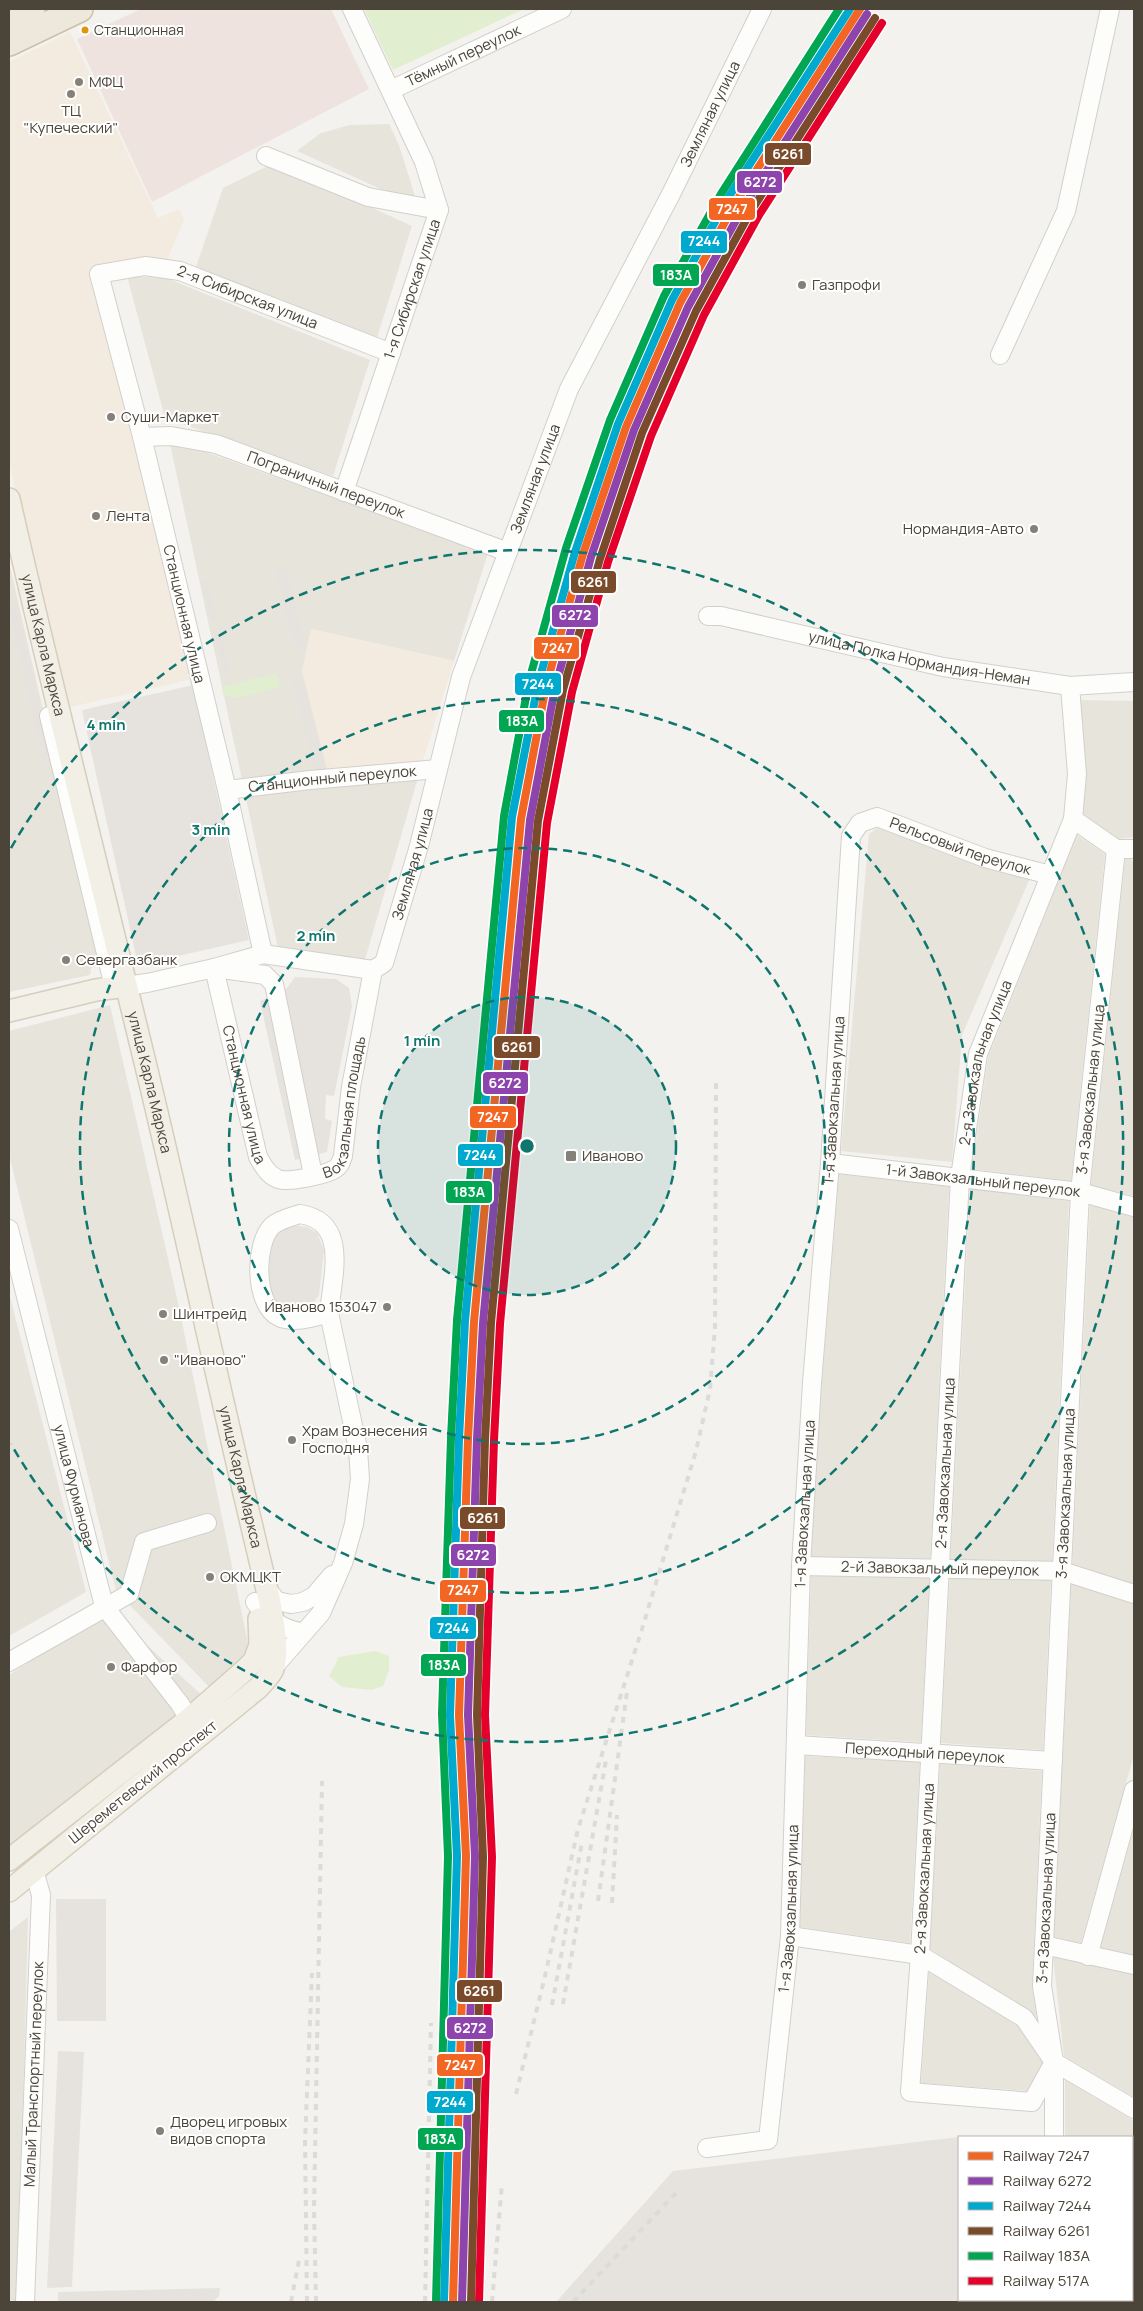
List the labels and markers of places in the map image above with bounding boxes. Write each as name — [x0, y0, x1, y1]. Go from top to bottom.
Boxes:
place label: Станционная — [94, 20, 184, 39]
marker: Станционная — [80, 25, 90, 35]
place label: МФЦ — [89, 71, 123, 92]
marker: МФЦ — [73, 76, 85, 88]
marker: ТЦ "Купеческий" — [65, 88, 77, 100]
place label: ТЦ "Купеческий" — [24, 100, 118, 138]
place label: Газпрофи — [812, 274, 880, 295]
marker: Газпрофи — [796, 279, 808, 291]
place label: Суши-Маркет — [121, 406, 219, 427]
marker: Суши-Маркет — [105, 411, 117, 423]
place label: Лента — [106, 505, 150, 526]
marker: Лента — [90, 510, 102, 522]
place label: Нормандия-Авто — [903, 518, 1024, 539]
marker: Нормандия-Авто — [1028, 523, 1040, 535]
place label: Севергазбанк — [76, 949, 178, 970]
marker: Севергазбанк — [60, 954, 72, 966]
centre of rings — [518, 1137, 536, 1155]
place label: Иваново — [582, 1145, 643, 1166]
marker: Иваново — [564, 1149, 578, 1163]
place label: Иваново 153047 — [264, 1296, 377, 1317]
marker: Иваново 153047 — [381, 1301, 393, 1313]
place label: Шинтрейд — [173, 1303, 247, 1324]
marker: Шинтрейд — [157, 1308, 169, 1320]
place label: "Иваново" — [174, 1349, 247, 1370]
marker: "Иваново" — [158, 1354, 170, 1366]
place label: Храм Вознесения Господня — [302, 1420, 428, 1458]
marker: Храм Вознесения Господня — [286, 1434, 298, 1446]
place label: ОКМЦКТ — [220, 1566, 281, 1587]
marker: ОКМЦКТ — [204, 1571, 216, 1583]
place label: Фарфор — [121, 1656, 178, 1677]
marker: Фарфор — [105, 1661, 117, 1673]
place label: Дворец игровых видов спорта — [170, 2111, 287, 2149]
marker: Дворец игровых видов спорта — [154, 2125, 166, 2137]

